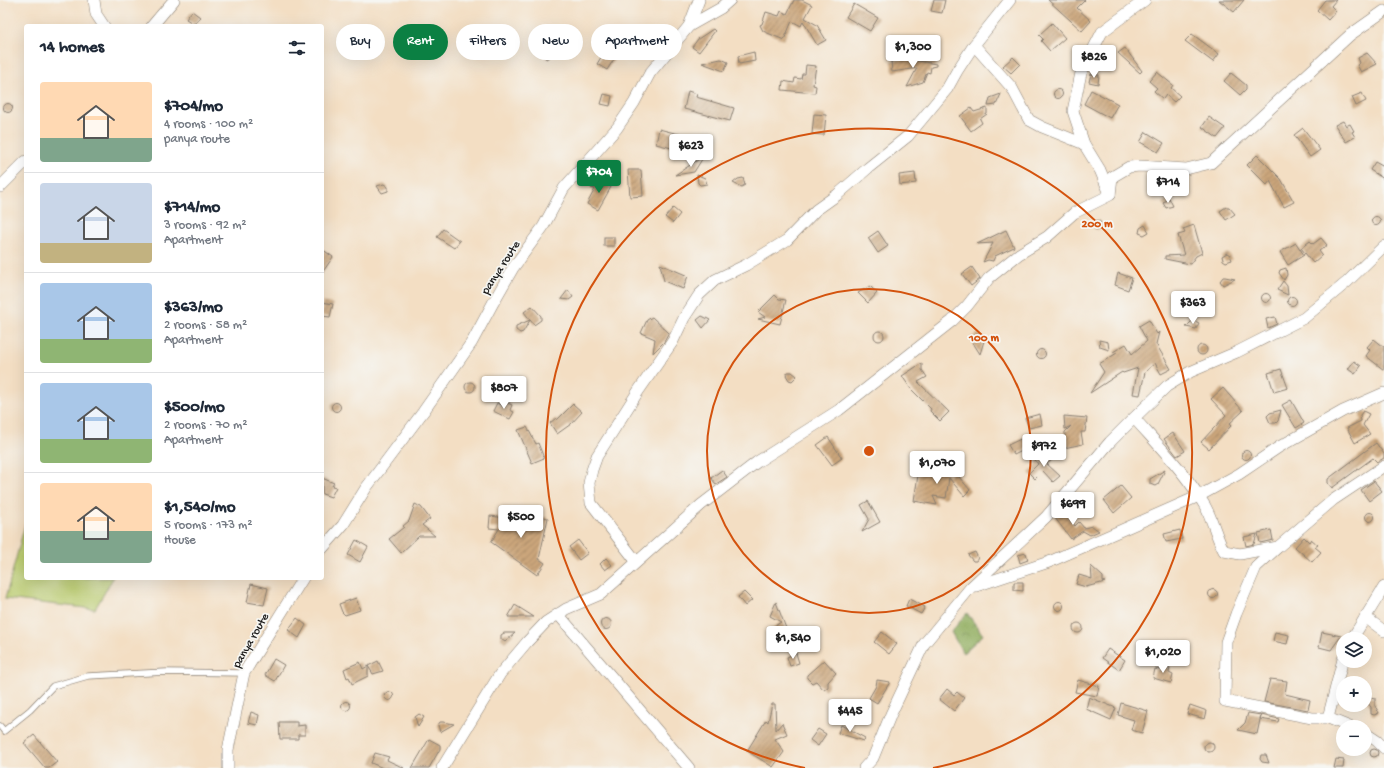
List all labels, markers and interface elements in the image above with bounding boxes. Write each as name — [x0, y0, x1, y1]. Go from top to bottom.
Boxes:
chip: Buy — [336, 24, 385, 60]
chip: Rent — [393, 24, 448, 60]
chip: Filters — [456, 24, 520, 60]
chip: New — [528, 24, 583, 60]
chip: Apartment — [591, 24, 682, 60]
pin: $1,300 — [880, 35, 946, 69]
icon: filters — [286, 37, 308, 59]
text: 14 homes — [40, 38, 104, 58]
text: $1,300 — [895, 40, 931, 55]
pin: $826 — [1070, 45, 1118, 79]
text: $826 — [1081, 50, 1107, 65]
text: $704/mo — [164, 97, 223, 117]
icon: home — [72, 98, 120, 146]
text: 4 rooms · 100 m² — [164, 117, 253, 132]
text: panya route — [164, 132, 230, 147]
pin: $623 — [667, 134, 715, 168]
text: $623 — [678, 139, 704, 154]
pin: $704 — [575, 160, 623, 194]
text: $704 — [586, 165, 612, 180]
pin: $714 — [1144, 170, 1192, 204]
text: $714 — [1156, 175, 1180, 190]
text: $714/mo — [164, 198, 220, 218]
icon: home — [72, 199, 120, 247]
text: 3 rooms · 92 m² — [164, 218, 247, 233]
text: 200 m — [1082, 218, 1113, 232]
text: Apartment — [164, 233, 223, 248]
street label: panya route — [479, 238, 525, 298]
pin: $363 — [1169, 291, 1217, 325]
text: $363 — [1180, 296, 1206, 311]
text: $363/mo — [164, 298, 223, 318]
icon: home — [72, 299, 120, 347]
text: 2 rooms · 58 m² — [164, 318, 247, 333]
text: 100 m — [968, 332, 999, 346]
text: Apartment — [164, 333, 223, 348]
pin: $807 — [480, 376, 528, 410]
text: $807 — [490, 381, 518, 396]
text: $500/mo — [164, 398, 225, 418]
icon: home — [72, 399, 120, 447]
text: 2 rooms · 70 m² — [164, 418, 247, 433]
text: Apartment — [164, 433, 223, 448]
pin: $972 — [1020, 434, 1068, 468]
text: $972 — [1031, 439, 1057, 454]
centre of rings — [862, 444, 876, 458]
pin: $1,070 — [904, 451, 970, 485]
text: $1,070 — [919, 456, 955, 471]
pin: $699 — [1049, 492, 1097, 526]
text: $699 — [1060, 497, 1086, 512]
text: $1,540/mo — [164, 498, 235, 518]
icon: home — [72, 499, 120, 547]
pin: $500 — [497, 505, 545, 539]
text: $500 — [507, 510, 535, 525]
text: 5 rooms · 173 m² — [164, 518, 252, 533]
text: House — [164, 533, 196, 548]
street label: panya route — [230, 610, 273, 672]
pin: $1,540 — [760, 626, 826, 660]
text: $1,540 — [775, 631, 811, 646]
map controls — [1336, 632, 1372, 756]
button: layers — [1336, 632, 1372, 668]
pin: $1,020 — [1130, 640, 1196, 674]
text: $1,020 — [1145, 645, 1181, 660]
button: + — [1336, 676, 1372, 712]
pin: $445 — [826, 699, 874, 733]
text: $445 — [838, 704, 862, 719]
button: − — [1336, 720, 1372, 756]

